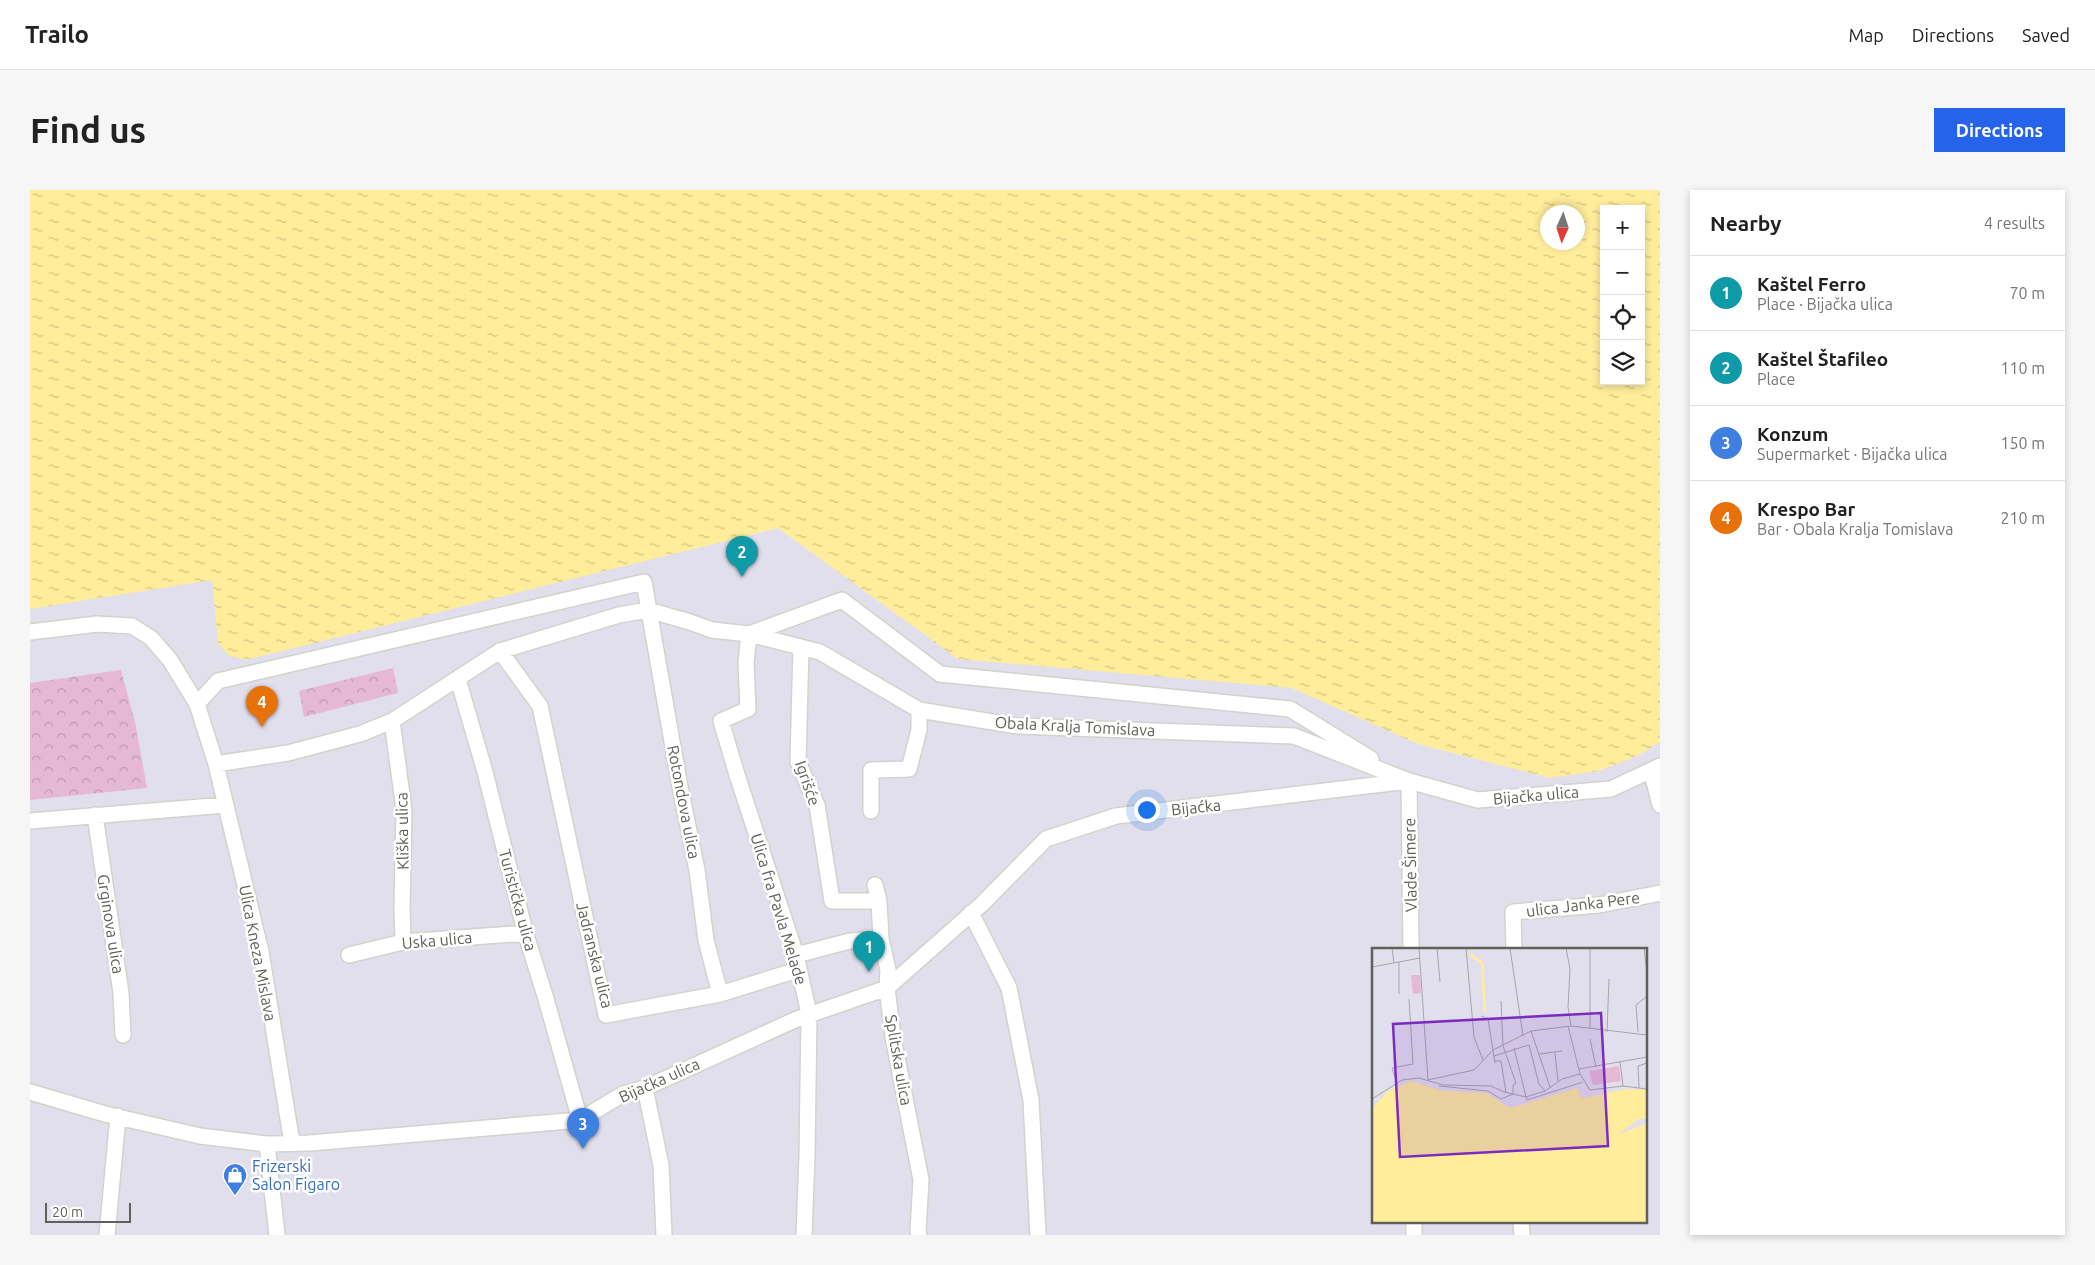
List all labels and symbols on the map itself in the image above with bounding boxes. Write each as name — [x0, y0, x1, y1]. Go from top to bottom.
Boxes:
north arrow — [1540, 205, 1585, 250]
pin: 2 — [726, 536, 758, 577]
pin: 4 — [246, 686, 278, 727]
street label: Obala Kralja Tomislava — [994, 713, 1156, 739]
street label: Rotondova ulica — [664, 744, 704, 860]
street label: Igrišće — [792, 758, 824, 808]
street label: Bijačka ulica — [1492, 782, 1580, 808]
street label: Kliška ulica — [392, 792, 412, 870]
street label: Bijaćka — [1170, 795, 1222, 819]
your location — [1134, 797, 1160, 823]
street label: Vlade Šimere — [1399, 818, 1420, 912]
street label: Ulica fra Pavla Melade — [747, 831, 811, 987]
street label: Turistička ulica — [496, 847, 540, 953]
street label: Grginova ulica — [94, 873, 128, 975]
street label: Ulica Kneza Mislava — [236, 883, 280, 1023]
street label: ulica Janka Pere — [1525, 888, 1641, 920]
street label: Jadranska ulica — [573, 900, 617, 1010]
street label: Uska ulica — [401, 928, 473, 952]
pin: 1 — [853, 931, 885, 972]
inset map — [1372, 948, 1648, 1222]
street label: Splitska ulica — [882, 1013, 916, 1107]
street label: Bijačka ulica — [616, 1054, 702, 1106]
pin: 3 — [567, 1108, 599, 1149]
place label: Frizerski Salon Figaro — [252, 1157, 340, 1193]
shop icon: Frizerski Salon Figaro — [222, 1162, 248, 1196]
scale bar — [45, 1200, 131, 1223]

